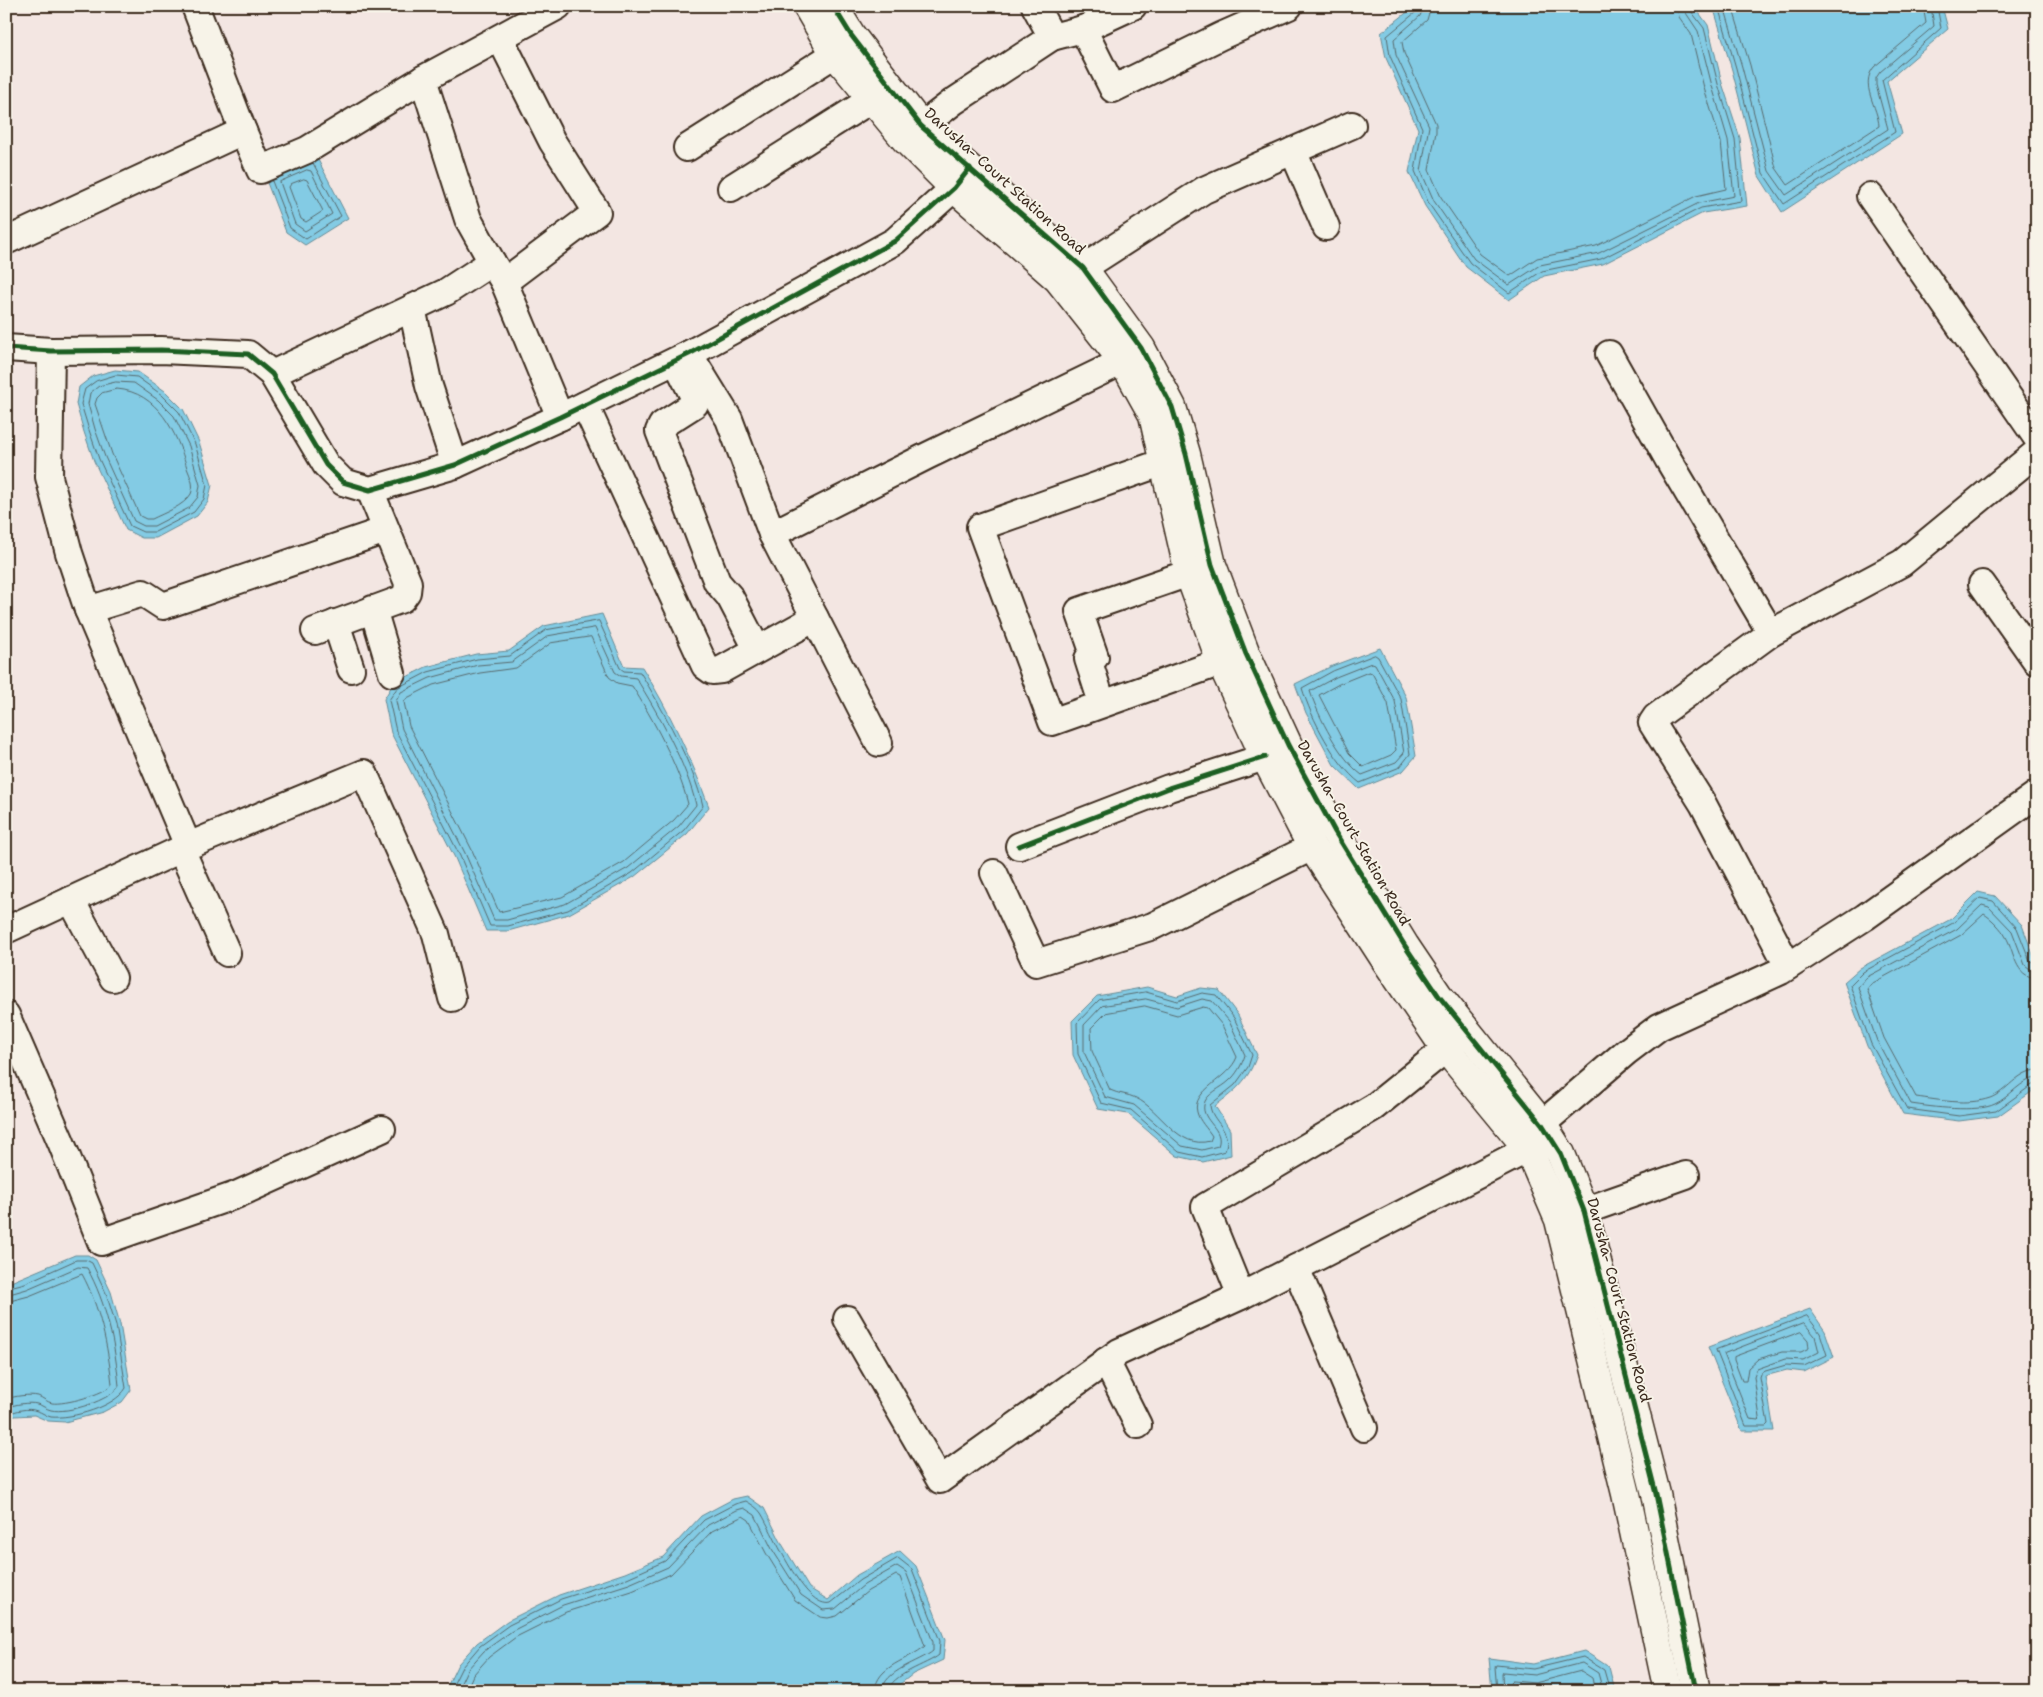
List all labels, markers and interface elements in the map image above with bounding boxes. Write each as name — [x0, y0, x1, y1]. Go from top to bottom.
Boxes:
street label: Darusha- Court Station Road — [920, 103, 1090, 259]
street label: Darusha- Court Station Road — [1293, 737, 1416, 930]
street label: Darusha- Court Station Road — [1582, 1196, 1656, 1405]

